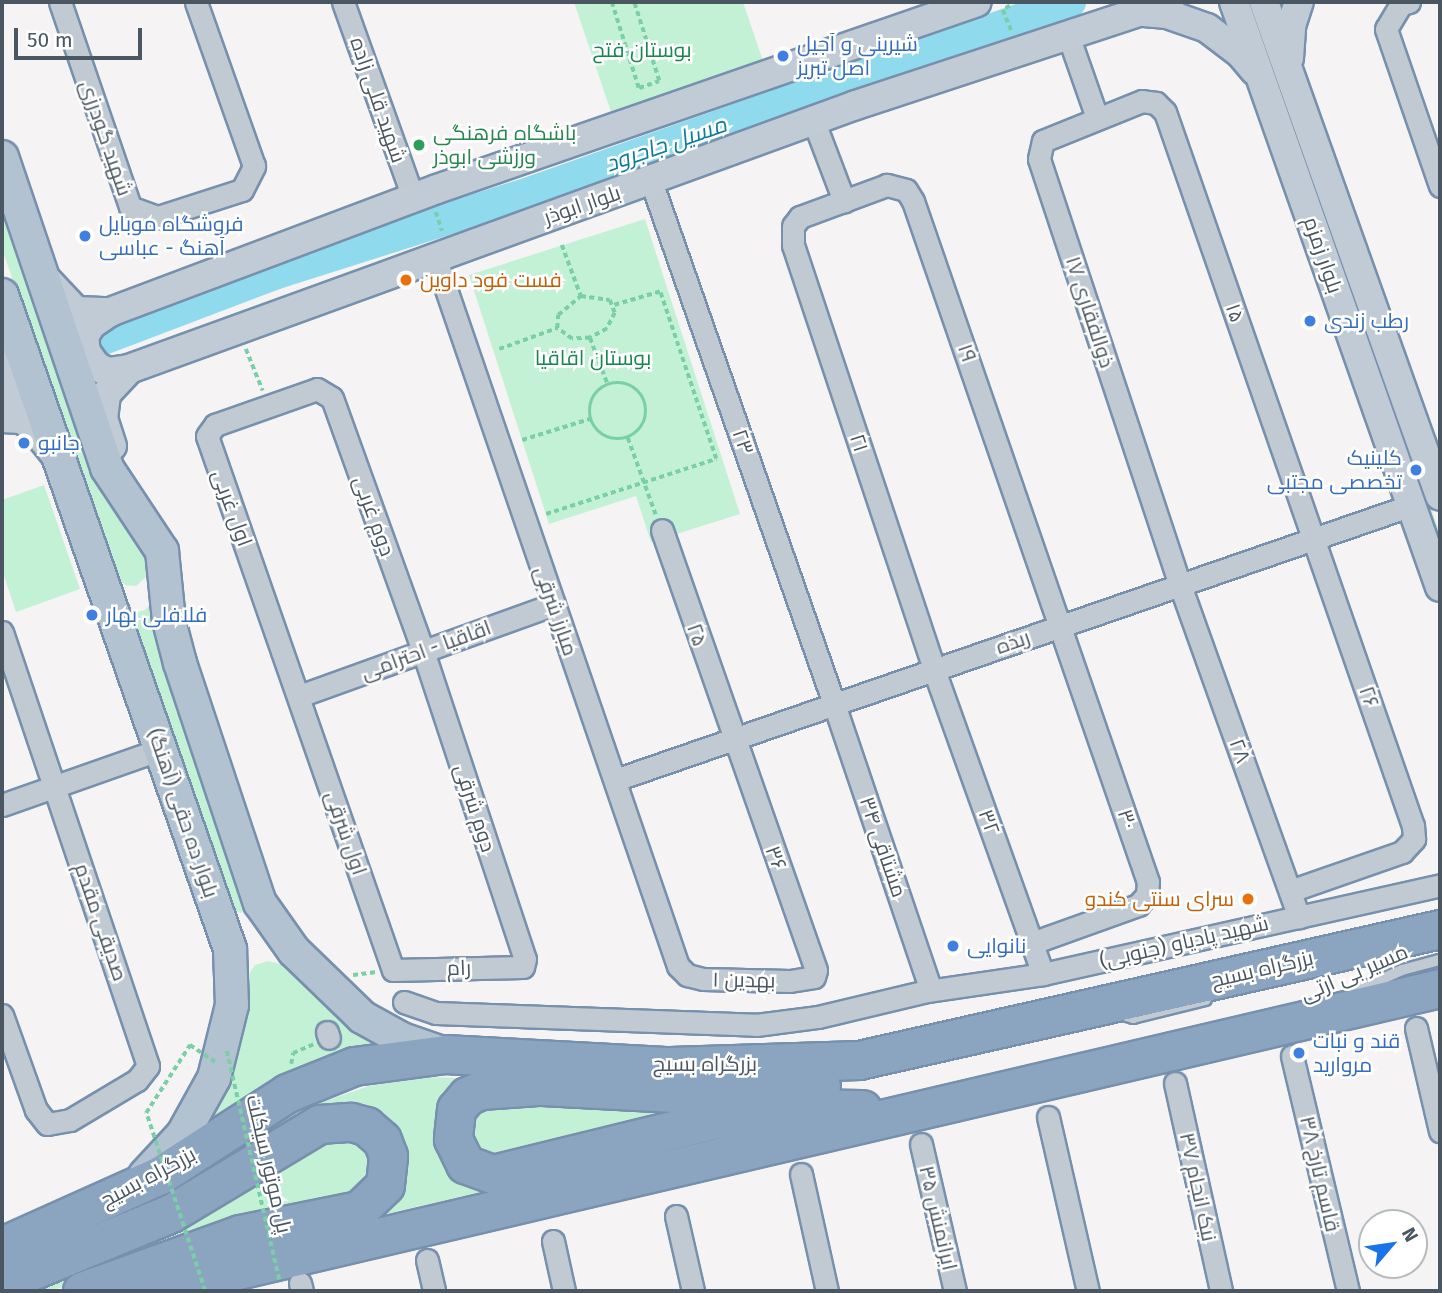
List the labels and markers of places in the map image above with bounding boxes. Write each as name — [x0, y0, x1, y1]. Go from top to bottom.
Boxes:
place label: شیرینی و آجیل اصل تبریز — [797, 31, 918, 81]
marker: شیرینی و آجیل اصل تبریز — [775, 48, 791, 64]
place label: باشگاه فرهنگی ورزشی ابوذر — [433, 120, 576, 170]
marker: باشگاه فرهنگی ورزشی ابوذر — [411, 137, 427, 153]
place label: فروشگاه موبایل آهنگ - عباسی — [99, 211, 243, 261]
marker: فروشگاه موبایل آهنگ - عباسی — [77, 228, 93, 244]
place label: فست فود داوین — [420, 267, 562, 293]
marker: فست فود داوین — [398, 272, 414, 288]
place label: رطب زندی — [1324, 308, 1409, 334]
marker: رطب زندی — [1302, 313, 1318, 329]
place label: جانبو — [38, 430, 80, 456]
marker: جانبو — [16, 435, 32, 451]
place label: کلینیک تخصصی مجتبی — [1267, 445, 1402, 495]
marker: کلینیک تخصصی مجتبی — [1408, 462, 1424, 478]
place label: فلافلی بهار — [106, 602, 207, 628]
marker: فلافلی بهار — [84, 607, 100, 623]
place label: سرای سنتی کندو — [1085, 886, 1234, 912]
marker: سرای سنتی کندو — [1240, 891, 1256, 907]
place label: نانوایی — [967, 933, 1026, 959]
marker: نانوایی — [945, 938, 961, 954]
place label: قند و نبات مروارید — [1313, 1028, 1400, 1078]
marker: قند و نبات مروارید — [1291, 1045, 1307, 1061]

